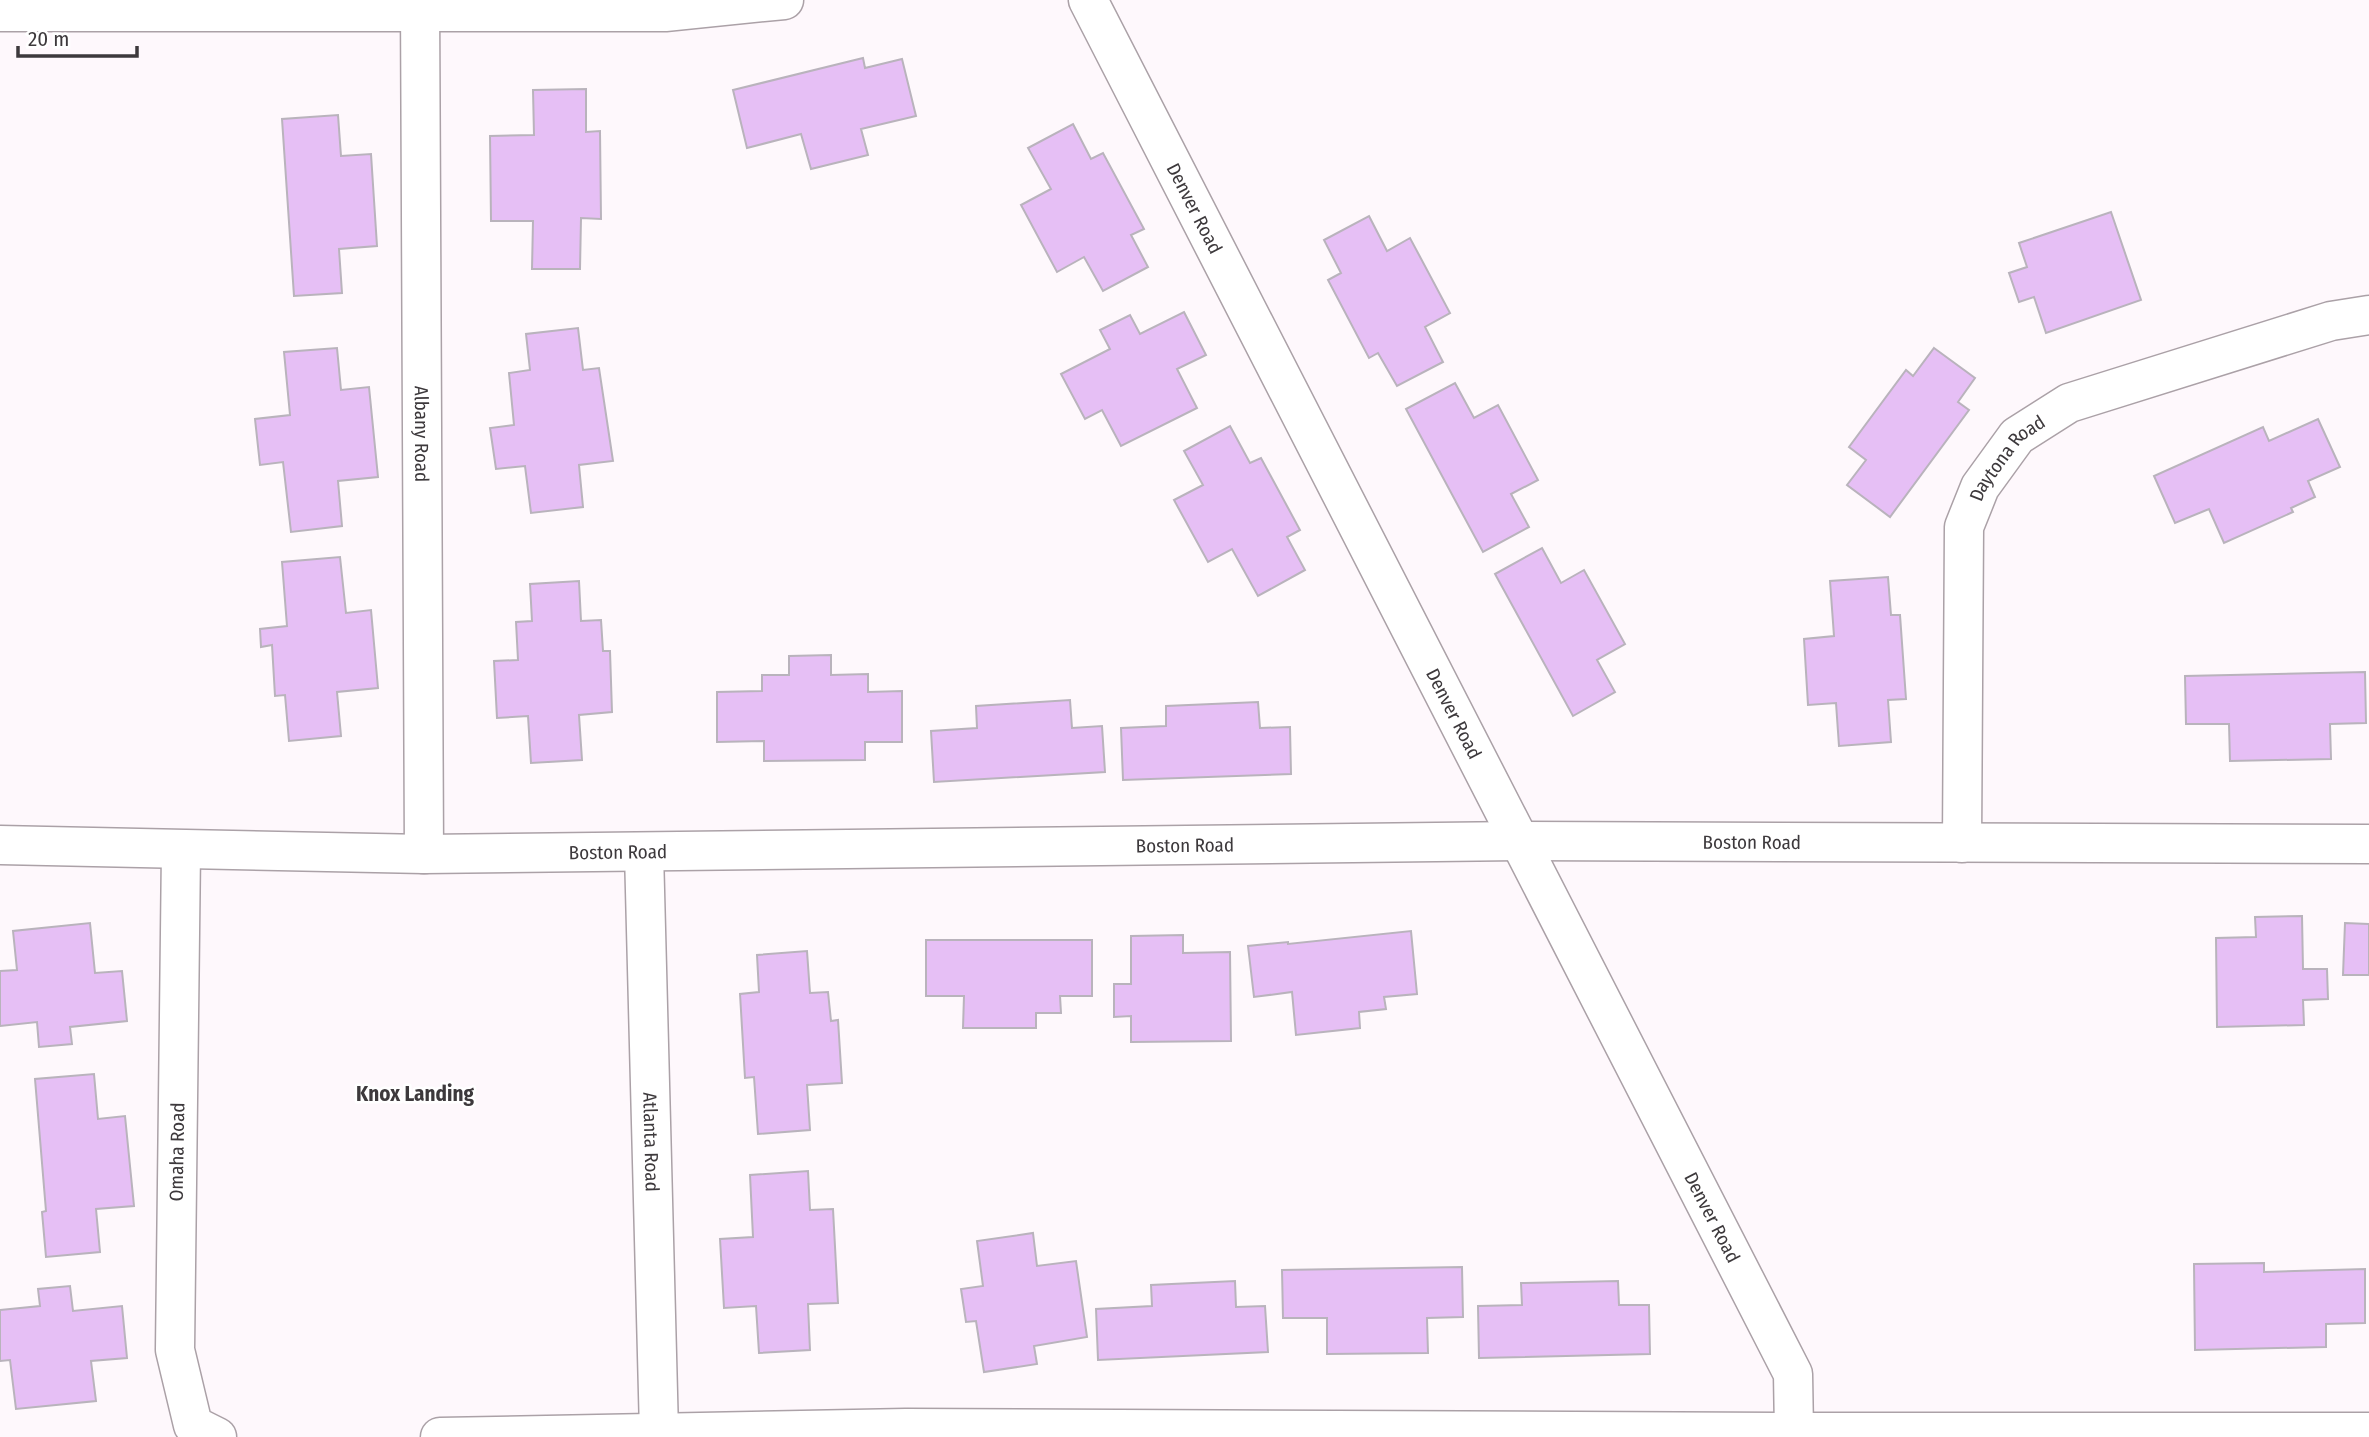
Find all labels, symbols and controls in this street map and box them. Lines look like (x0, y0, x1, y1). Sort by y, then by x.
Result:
scale bar (18, 14, 136, 58)
text: 20 m (28, 26, 69, 52)
street label: Denver Road (1162, 159, 1228, 257)
street label: Albany Road (410, 386, 434, 482)
street label: Daytona Road (1964, 410, 2049, 504)
street label: Denver Road (1421, 664, 1487, 763)
street label: Boston Road (1703, 830, 1801, 853)
street label: Boston Road (1136, 833, 1234, 857)
street label: Boston Road (569, 840, 667, 864)
district label: Knox Landing (356, 1081, 474, 1107)
street label: Atlanta Road (639, 1092, 664, 1192)
street label: Omaha Road (165, 1102, 189, 1202)
street label: Denver Road (1680, 1168, 1745, 1266)

